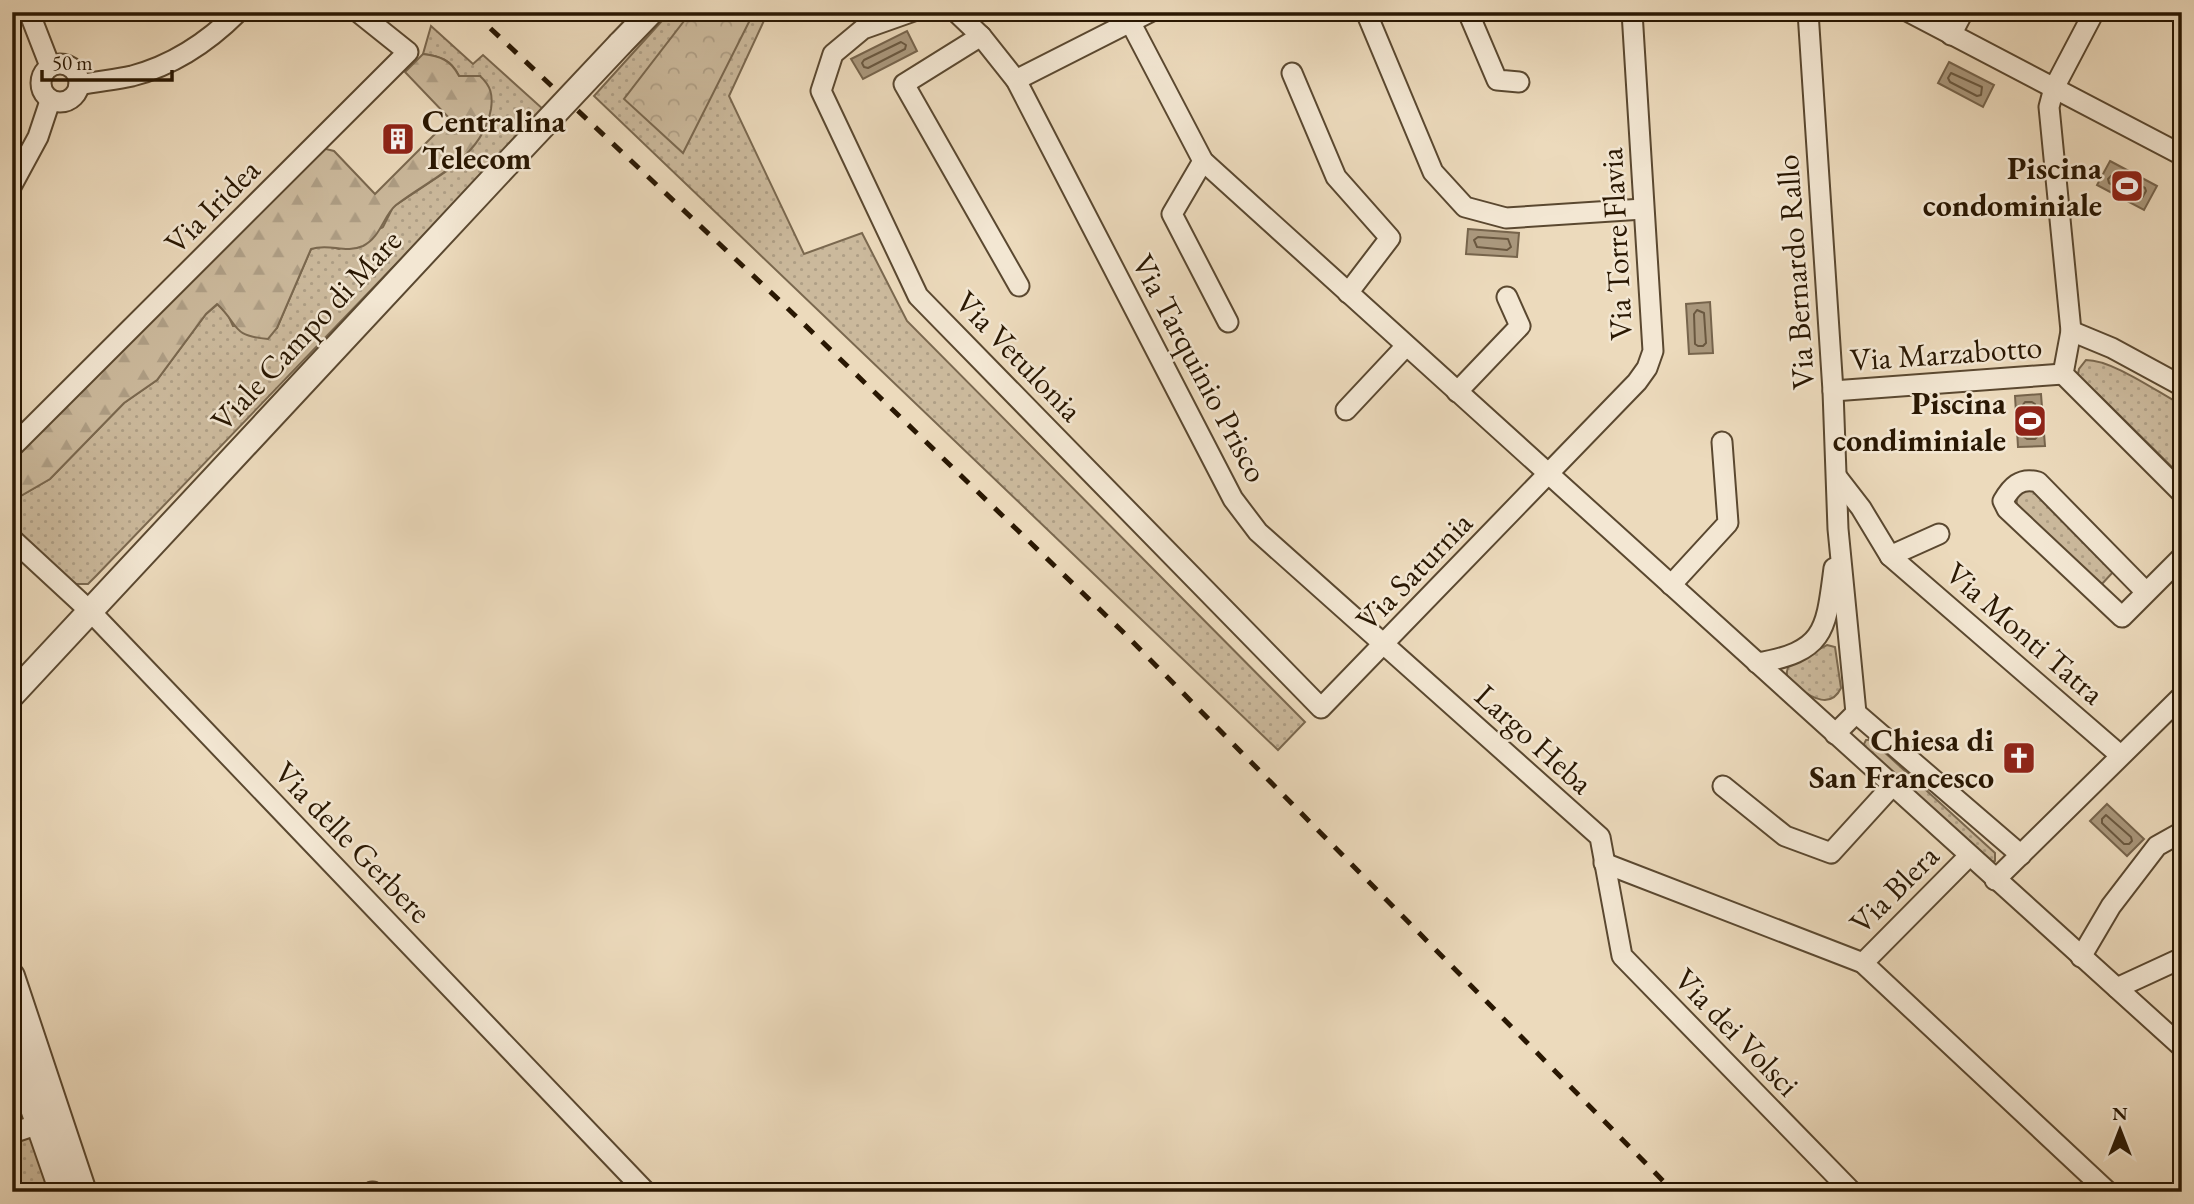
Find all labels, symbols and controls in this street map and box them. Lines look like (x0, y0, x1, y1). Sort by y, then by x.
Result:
scale bar (42, 38, 172, 82)
text: 50 m (52, 49, 93, 76)
place label: Centralina Telecom (422, 100, 567, 179)
building icon: Centralina Telecom (379, 120, 417, 158)
street label: Via Torre Flavia (1590, 146, 1642, 341)
place label: Piscina condominiale (1923, 147, 2103, 226)
street label: Via Iridea (155, 149, 269, 263)
street label: Via Bernardo Rallo (1766, 153, 1824, 391)
sports icon: Piscina condominiale (2108, 167, 2146, 205)
street label: Viale Campo di Mare (201, 220, 411, 440)
street label: Via Tarquinio Prisco (1122, 247, 1278, 489)
street label: Via Vetulonia (946, 281, 1092, 431)
street label: Via Marzabotto (1848, 325, 2044, 381)
place label: Piscina condiminiale (1833, 382, 2007, 461)
sports icon: Piscina condiminiale (2011, 402, 2049, 440)
street label: Via Saturnia (1347, 502, 1482, 640)
street label: Via Monti Tatra (1937, 552, 2113, 714)
street label: Largo Heba (1466, 675, 1602, 803)
place label: Chiesa di San Francesco (1809, 719, 1995, 798)
church icon: Chiesa di San Francesco (2000, 739, 2038, 777)
street label: Via delle Gerbere (265, 752, 441, 932)
street label: Via Blera (1840, 835, 1948, 943)
street label: Via dei Volsci (1665, 959, 1809, 1105)
north arrow (2086, 1096, 2156, 1166)
text: N (2112, 1101, 2128, 1126)

